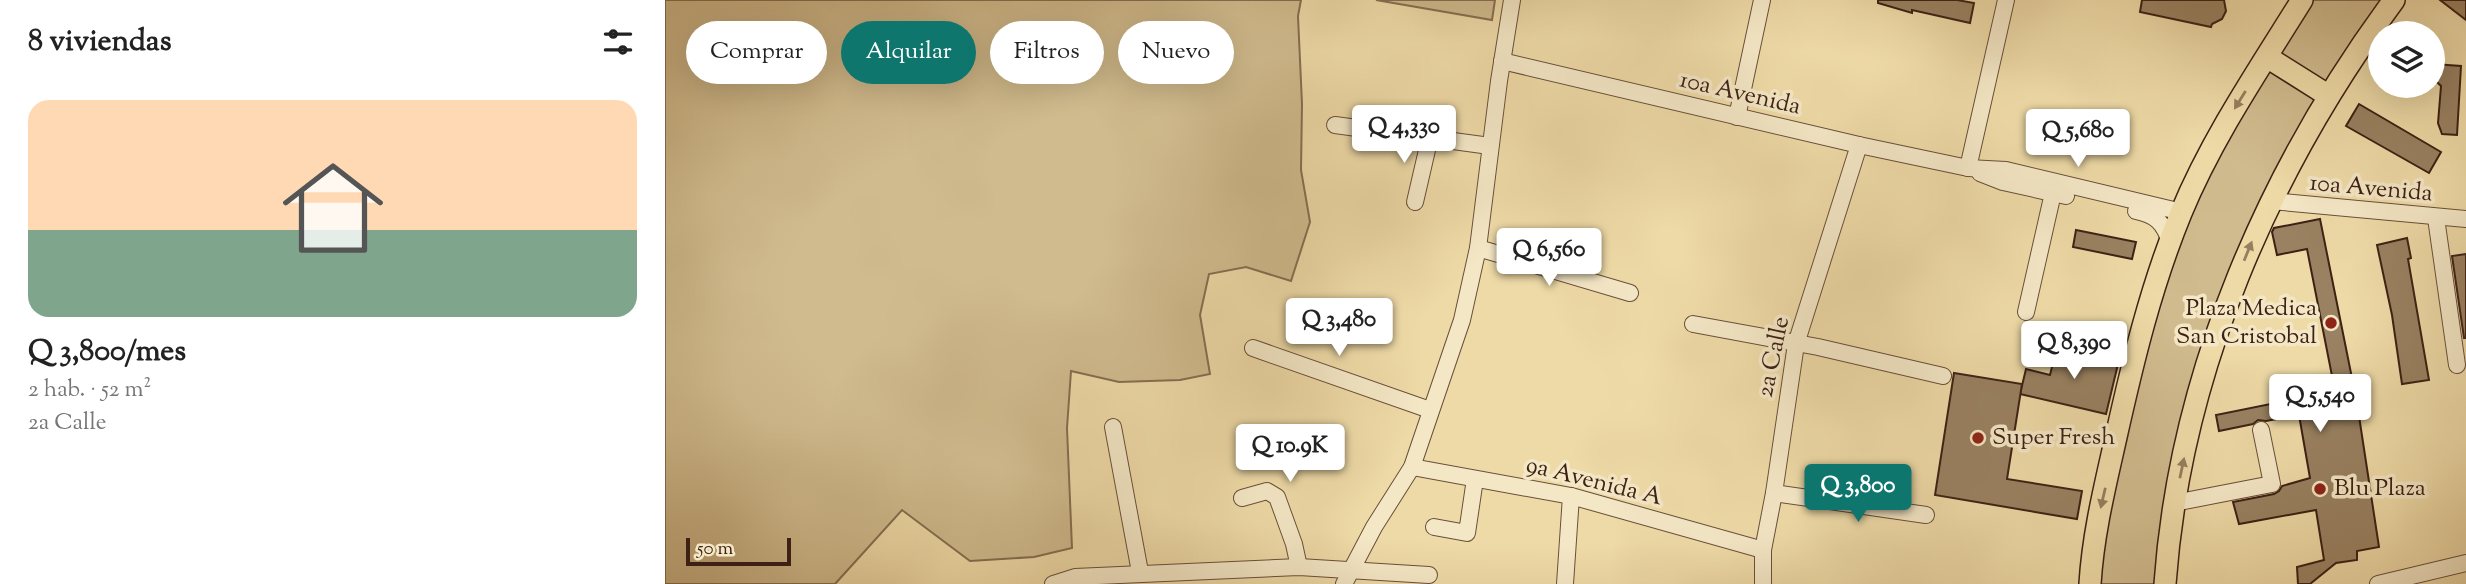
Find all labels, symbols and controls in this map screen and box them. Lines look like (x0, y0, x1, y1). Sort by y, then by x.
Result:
text: 8 viviendas (28, 21, 172, 64)
chip: Comprar (686, 21, 827, 84)
chip: Alquilar (841, 21, 976, 84)
chip: Filtros (990, 21, 1104, 84)
chip: Nuevo (1118, 21, 1234, 84)
map controls (2368, 21, 2445, 98)
button: layers (2368, 21, 2445, 98)
icon: filters (599, 23, 637, 61)
street label: 10a Avenida (1676, 64, 1804, 124)
one-way arrow (2234, 90, 2247, 109)
pin: Q 4,330 (1339, 106, 1469, 165)
pin: Q 5,680 (2013, 110, 2143, 169)
text: Q 4,330 (1368, 111, 1440, 144)
text: Q 5,680 (2042, 115, 2114, 148)
icon: home (270, 145, 396, 271)
street label: 10a Avenida (2308, 167, 2434, 211)
pin: Q 6,560 (1484, 229, 1614, 288)
text: Q 6,560 (1513, 234, 1585, 267)
one-way arrow (2242, 241, 2254, 261)
place label: Plaza Medica San Cristobal (2176, 292, 2317, 354)
pin: Q 3,480 (1274, 298, 1404, 358)
text: Q 3,480 (1302, 304, 1376, 337)
street label: 2a Calle (1749, 313, 1799, 401)
marker: Plaza Medica San Cristobal (2323, 315, 2339, 331)
pin: Q 8,390 (2009, 322, 2139, 381)
text: Q 8,390 (2037, 327, 2111, 360)
text: Q 3,800/mes (28, 331, 186, 374)
text: 2 hab. · 52 m² (28, 374, 151, 407)
pin: Q 5,540 (2255, 374, 2385, 434)
text: Q 5,540 (2285, 380, 2355, 413)
text: 2a Calle (28, 407, 106, 440)
place label: Super Fresh (1992, 421, 2115, 455)
pin: Q 10.9K (1225, 424, 1355, 484)
text: Q 10.9K (1252, 430, 1328, 463)
marker: Super Fresh (1970, 430, 1986, 446)
street label: 9a Avenida A (1522, 449, 1666, 515)
one-way arrow (2177, 457, 2188, 479)
pin: Q 3,800 (1793, 464, 1923, 524)
text: Q 3,800 (1820, 470, 1896, 503)
place label: Blu Plaza (2334, 472, 2426, 506)
marker: Blu Plaza (2312, 481, 2328, 497)
one-way arrow (2097, 487, 2108, 509)
scale bar (686, 535, 791, 567)
text: 50 m (697, 536, 733, 563)

